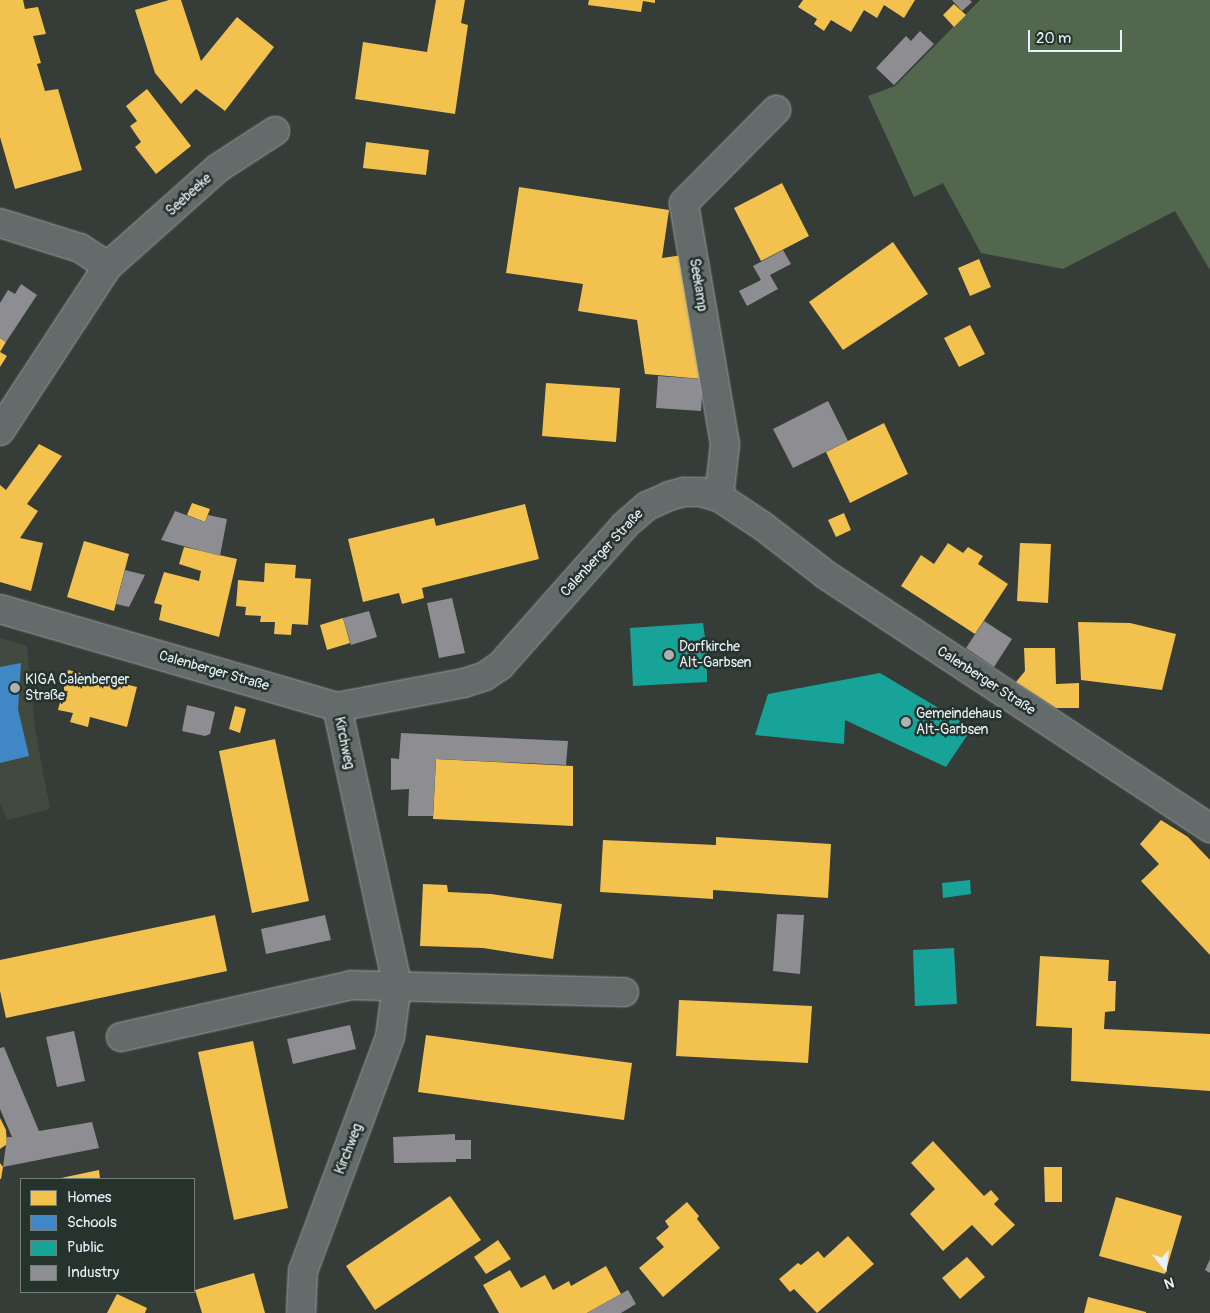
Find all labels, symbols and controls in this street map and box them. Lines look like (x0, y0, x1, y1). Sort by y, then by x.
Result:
scale bar (1030, 20, 1124, 52)
text: 20 m (1036, 29, 1071, 48)
street label: Seebeeke (163, 170, 215, 220)
street label: Seekamp (686, 257, 710, 313)
street label: Calenberger Straße (557, 506, 647, 600)
place label: Dorfkirche Alt-Garbsen (679, 639, 751, 672)
street label: Calenberger Straße (934, 643, 1038, 719)
street label: Calenberger Straße (157, 647, 271, 695)
marker: Dorfkirche Alt-Garbsen (663, 649, 675, 661)
place label: KIGA Calenberger Straße (25, 672, 130, 704)
marker: KIGA Calenberger Straße (9, 682, 21, 694)
place label: Gemeindehaus Alt-Garbsen (916, 706, 1002, 739)
street label: Kirchweg (330, 715, 358, 771)
marker: Gemeindehaus Alt-Garbsen (900, 716, 912, 728)
street label: Kirchweg (332, 1121, 366, 1177)
legend (20, 1178, 195, 1293)
text: Homes (67, 1188, 112, 1207)
text: Schools (67, 1213, 117, 1232)
text: Public (67, 1238, 104, 1257)
north arrow (1140, 1243, 1190, 1293)
text: Industry (67, 1263, 119, 1282)
text: N (1162, 1273, 1176, 1292)

